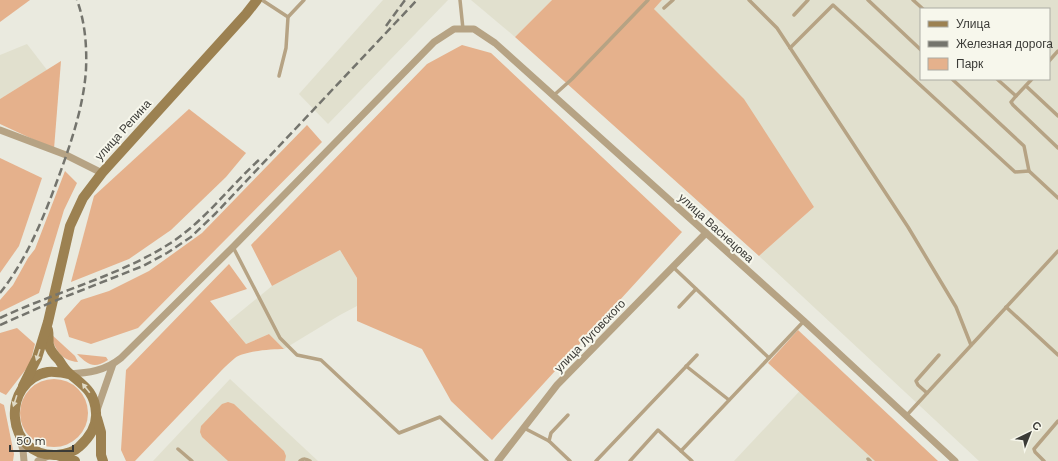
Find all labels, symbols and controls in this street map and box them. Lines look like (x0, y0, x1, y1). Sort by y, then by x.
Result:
legend (920, 8, 1050, 80)
text: Улица (956, 16, 990, 32)
text: Железная дорога (956, 36, 1053, 52)
text: Парк (956, 56, 984, 72)
street label: улица Репина (91, 96, 155, 164)
street label: улица Васнецова (675, 190, 757, 266)
street label: улица Луговского (551, 296, 629, 376)
one-way arrow (35, 349, 41, 361)
one-way arrow (82, 383, 90, 394)
one-way arrow (12, 395, 18, 407)
north arrow (1010, 413, 1050, 453)
text: С (1029, 418, 1045, 434)
scale bar (10, 427, 73, 453)
text: 50 m (16, 433, 45, 449)

